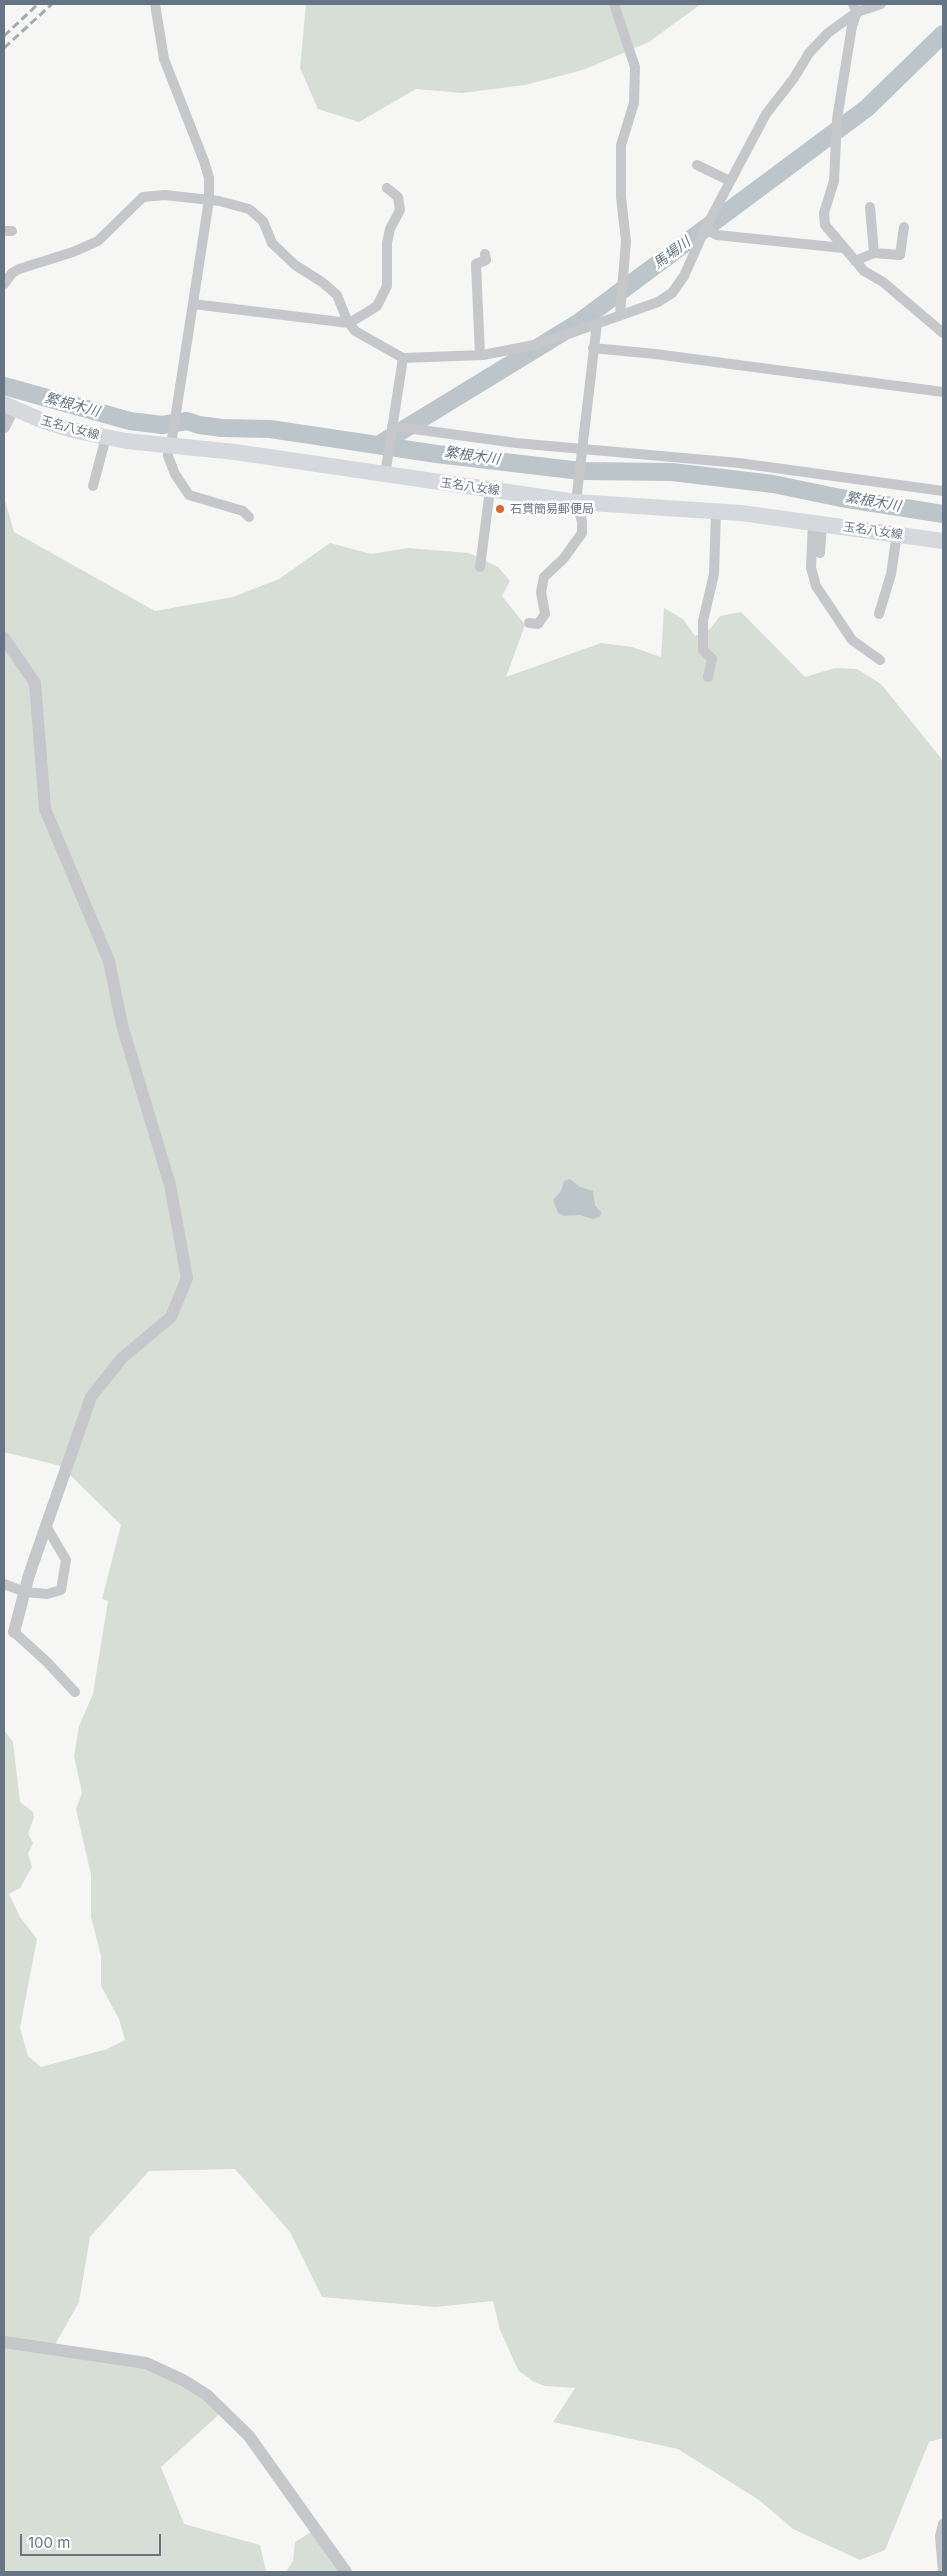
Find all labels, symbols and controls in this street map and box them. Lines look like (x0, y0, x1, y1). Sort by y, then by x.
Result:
water label: 馬場川 (650, 234, 694, 272)
water label: 繁根木川 (43, 390, 101, 420)
street label: 玉名八女線 (39, 413, 101, 443)
water label: 繁根木川 (443, 444, 501, 468)
street label: 玉名八女線 (439, 476, 501, 498)
water label: 繁根木川 (844, 489, 902, 515)
place label: 石貫簡易郵便局 (510, 502, 594, 516)
marker: 石貫簡易郵便局 (494, 503, 506, 515)
street label: 玉名八女線 (842, 520, 904, 542)
scale bar (22, 2524, 164, 2556)
text: 100 m (28, 2533, 70, 2552)

